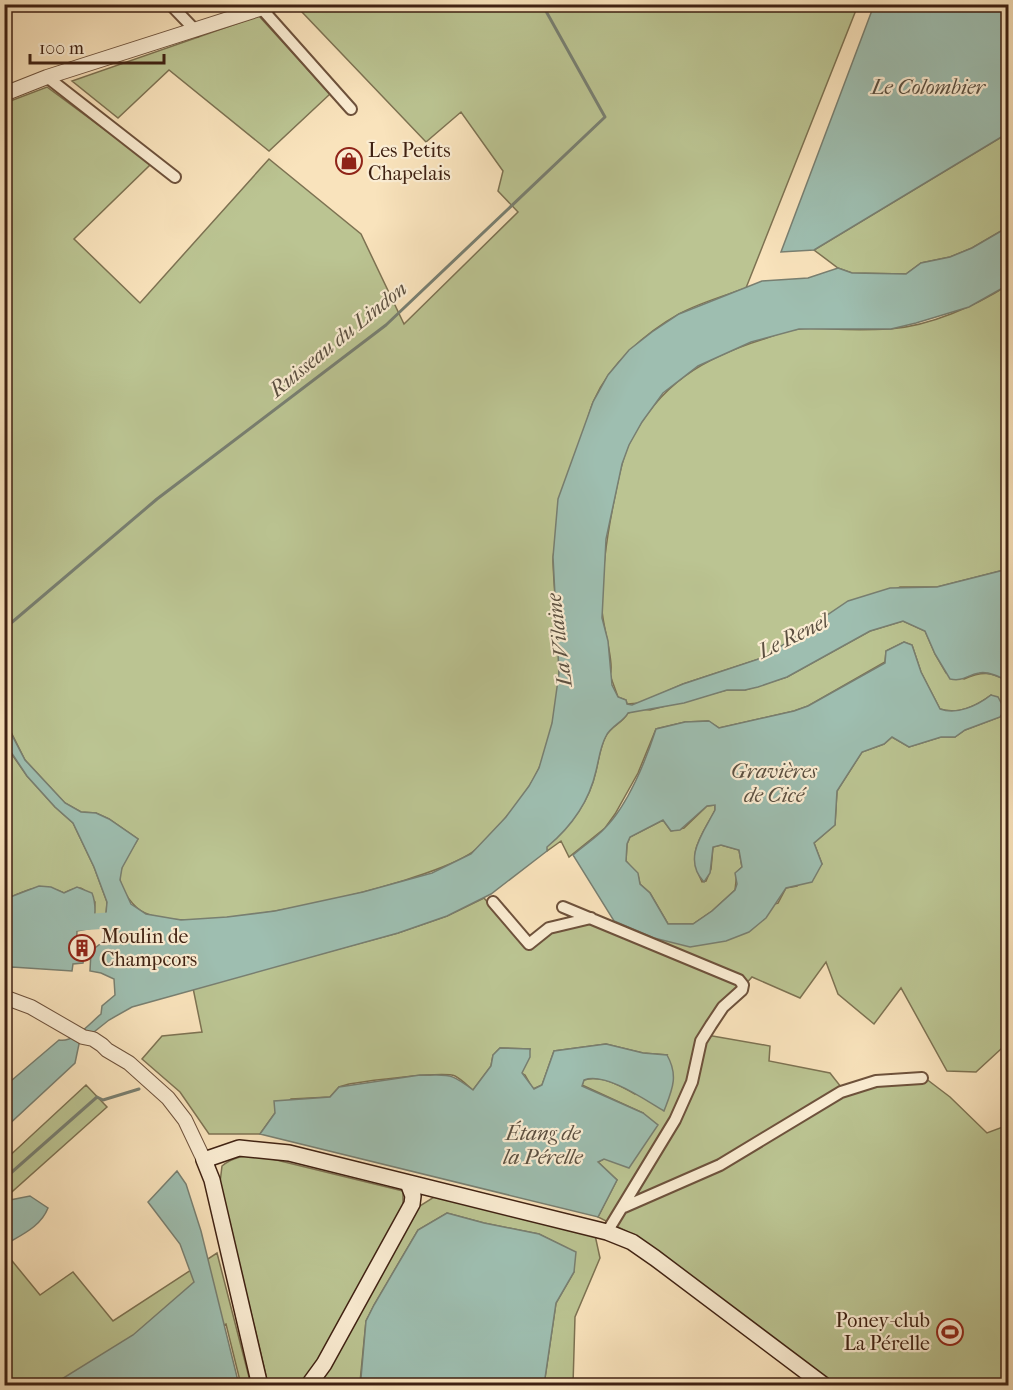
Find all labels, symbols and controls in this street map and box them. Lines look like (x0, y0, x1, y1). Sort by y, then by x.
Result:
scale bar (30, 27, 164, 65)
text: 100 m (39, 38, 84, 59)
water label: Le Colombier (869, 75, 986, 99)
place label: Les Petits Chapelais (368, 139, 451, 185)
shop icon: Les Petits Chapelais (334, 146, 364, 176)
water label: Ruisseau du Lindon (263, 276, 412, 403)
water label: La Vilaine (541, 591, 577, 690)
water label: Le Renel (752, 607, 835, 664)
water label: Gravières de Cicé (731, 759, 817, 807)
place label: Moulin de Champcors (101, 925, 197, 971)
building icon: Moulin de Champcors (67, 933, 97, 963)
water label: Étang de la Pérelle (502, 1120, 583, 1169)
place label: Poney-club La Pérelle (836, 1309, 930, 1355)
sports icon: Poney-club La Pérelle (935, 1317, 965, 1347)

